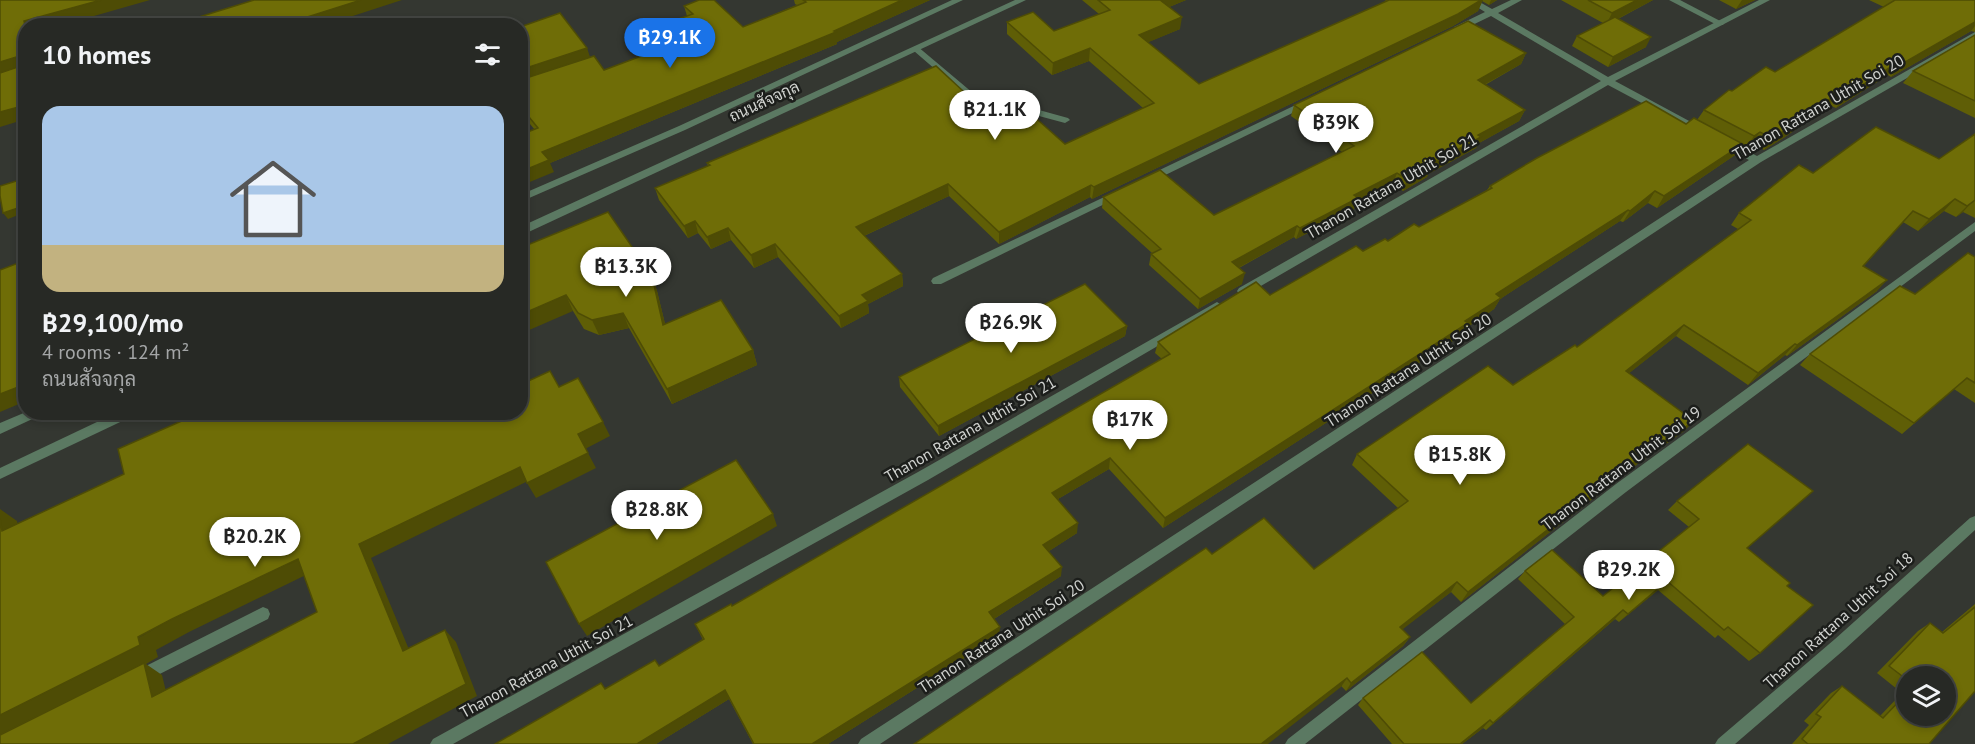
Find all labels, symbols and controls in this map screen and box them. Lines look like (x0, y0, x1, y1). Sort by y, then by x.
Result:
pin: ฿29.1K (621, 18, 719, 69)
text: ฿29.1K (638, 24, 702, 50)
text: 10 homes (42, 38, 151, 71)
icon: filters (471, 38, 504, 71)
street label: Thanon Rattana Uthit Soi 20 (1729, 50, 1908, 164)
street label: ถนนสัจจกุล (726, 76, 803, 128)
pin: ฿21.1K (946, 90, 1044, 141)
text: ฿21.1K (963, 96, 1027, 122)
pin: ฿39K (1300, 103, 1372, 154)
text: ฿39K (1312, 109, 1360, 135)
street label: Thanon Rattana Uthit Soi 21 (1302, 129, 1480, 243)
icon: home (219, 145, 327, 253)
pin: ฿13.3K (577, 247, 675, 298)
text: ฿13.3K (594, 253, 658, 279)
pin: ฿26.9K (962, 303, 1060, 354)
text: ฿29,100/mo (42, 306, 183, 339)
street label: Thanon Rattana Uthit Soi 20 (1321, 308, 1495, 431)
text: ฿26.9K (979, 309, 1043, 335)
text: 4 rooms · 124 m² (42, 339, 189, 365)
text: ถนนสัจจกุล (42, 366, 136, 392)
street label: Thanon Rattana Uthit Soi 21 (881, 372, 1059, 486)
pin: ฿17K (1094, 400, 1166, 451)
street label: Thanon Rattana Uthit Soi 19 (1537, 401, 1705, 535)
text: ฿17K (1106, 406, 1154, 432)
pin: ฿15.8K (1411, 435, 1509, 486)
text: ฿15.8K (1428, 441, 1492, 467)
pin: ฿28.8K (608, 490, 706, 541)
text: ฿28.8K (625, 496, 689, 522)
pin: ฿20.2K (206, 517, 304, 568)
text: ฿20.2K (223, 523, 287, 549)
street label: Thanon Rattana Uthit Soi 18 (1759, 547, 1917, 693)
pin: ฿29.2K (1580, 550, 1678, 601)
text: ฿29.2K (1597, 556, 1661, 582)
street label: Thanon Rattana Uthit Soi 20 (914, 574, 1088, 697)
street label: Thanon Rattana Uthit Soi 21 (456, 610, 636, 722)
map controls (1896, 666, 1956, 726)
button: layers (1896, 666, 1956, 726)

